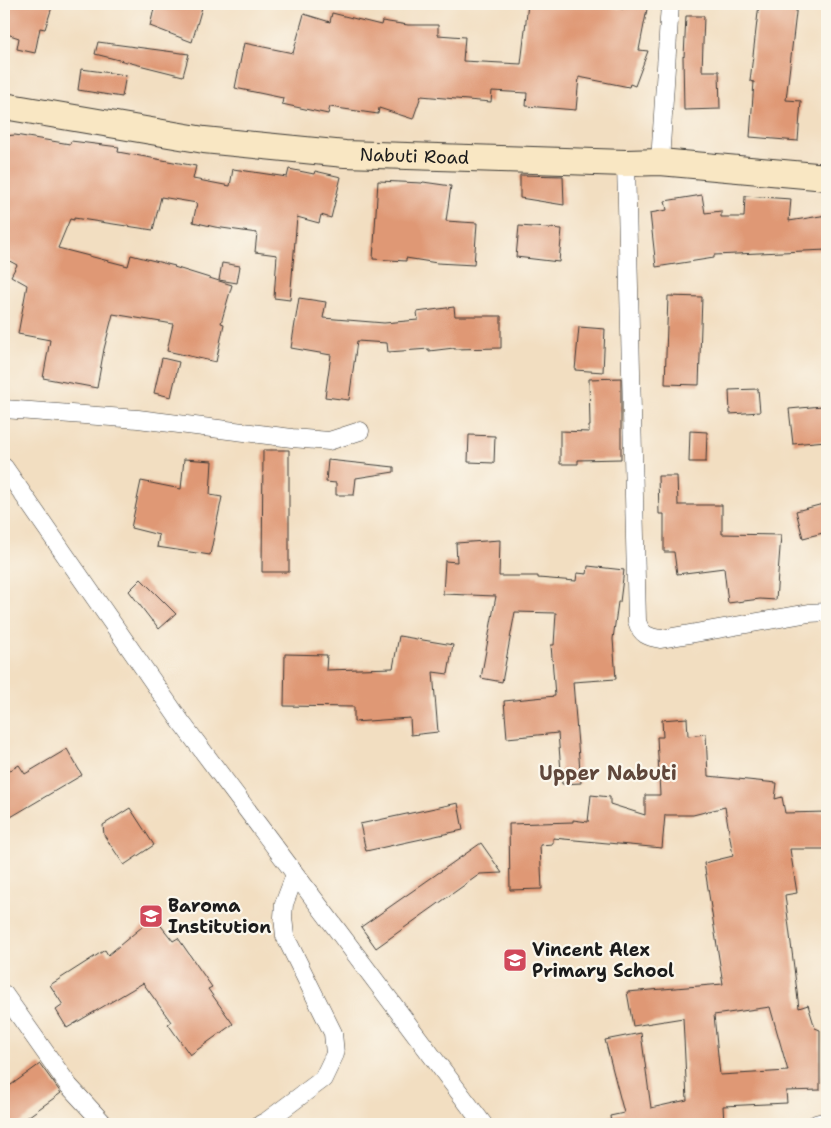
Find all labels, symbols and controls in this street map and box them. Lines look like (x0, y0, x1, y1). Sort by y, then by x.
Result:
street label: Nabuti Road (359, 142, 470, 170)
district label: Upper Nabuti (539, 760, 677, 786)
place label: Baroma Institution (168, 894, 271, 939)
school or university icon: Baroma Institution (138, 903, 164, 929)
place label: Vincent Alex Primary School (532, 938, 674, 983)
school or university icon: Vincent Alex Primary School (502, 947, 528, 973)

